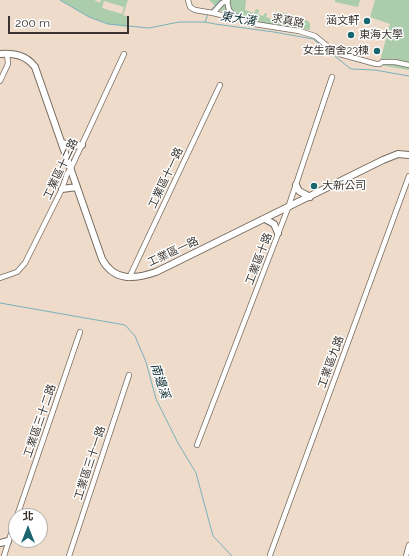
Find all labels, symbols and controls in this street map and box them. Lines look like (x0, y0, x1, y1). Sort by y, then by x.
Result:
scale bar (10, 8, 131, 34)
water label: 東大溝 (219, 9, 257, 29)
street label: 求真路 (271, 11, 305, 31)
place label: 涵文軒 (326, 14, 359, 28)
text: 200 m (15, 16, 50, 30)
marker: 涵文軒 (362, 16, 372, 26)
place label: 東海大學 (359, 28, 403, 42)
marker: 東海大學 (346, 30, 356, 40)
place label: 女生宿舍23棟 (302, 44, 369, 58)
marker: 女生宿舍23棟 (372, 46, 382, 56)
street label: 工業區十二路 (41, 136, 81, 202)
street label: 工業區十一路 (146, 145, 186, 211)
place label: 大新公司 (322, 179, 366, 193)
marker: 大新公司 (309, 181, 319, 191)
street label: 工業區十路 (243, 231, 275, 287)
street label: 工業區一路 (145, 234, 201, 270)
street label: 工業區九路 (315, 334, 347, 390)
water label: 南邊溪 (148, 362, 172, 400)
street label: 工業區三十二路 (21, 382, 59, 460)
street label: 工業區三十一路 (72, 424, 108, 502)
north arrow (8, 508, 48, 548)
text: 北 (23, 510, 34, 523)

